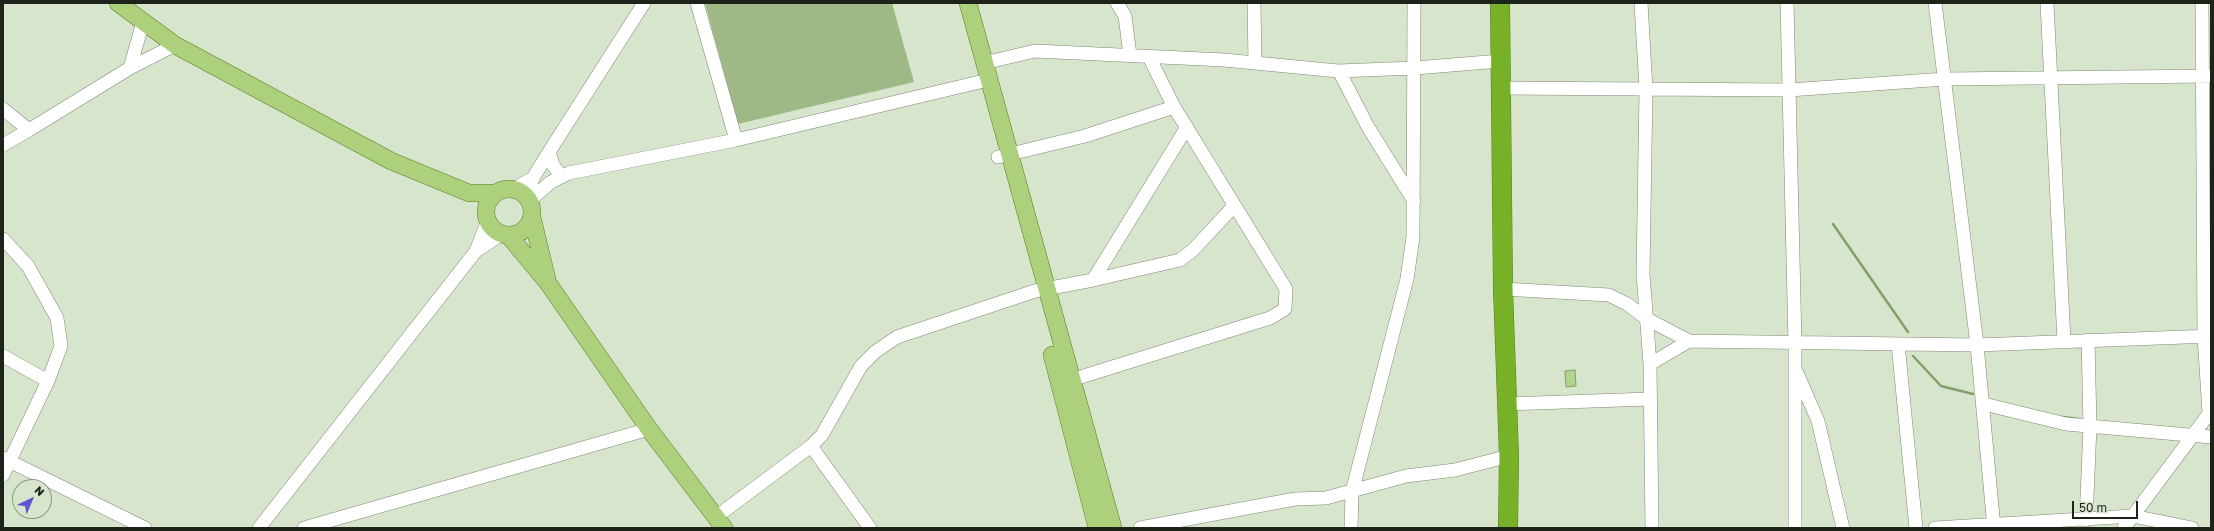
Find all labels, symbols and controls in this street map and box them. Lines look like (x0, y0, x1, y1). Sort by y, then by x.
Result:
north arrow (12, 479, 52, 519)
text: N (32, 483, 48, 498)
scale bar (2074, 493, 2140, 519)
text: 50 m (2079, 500, 2107, 515)

